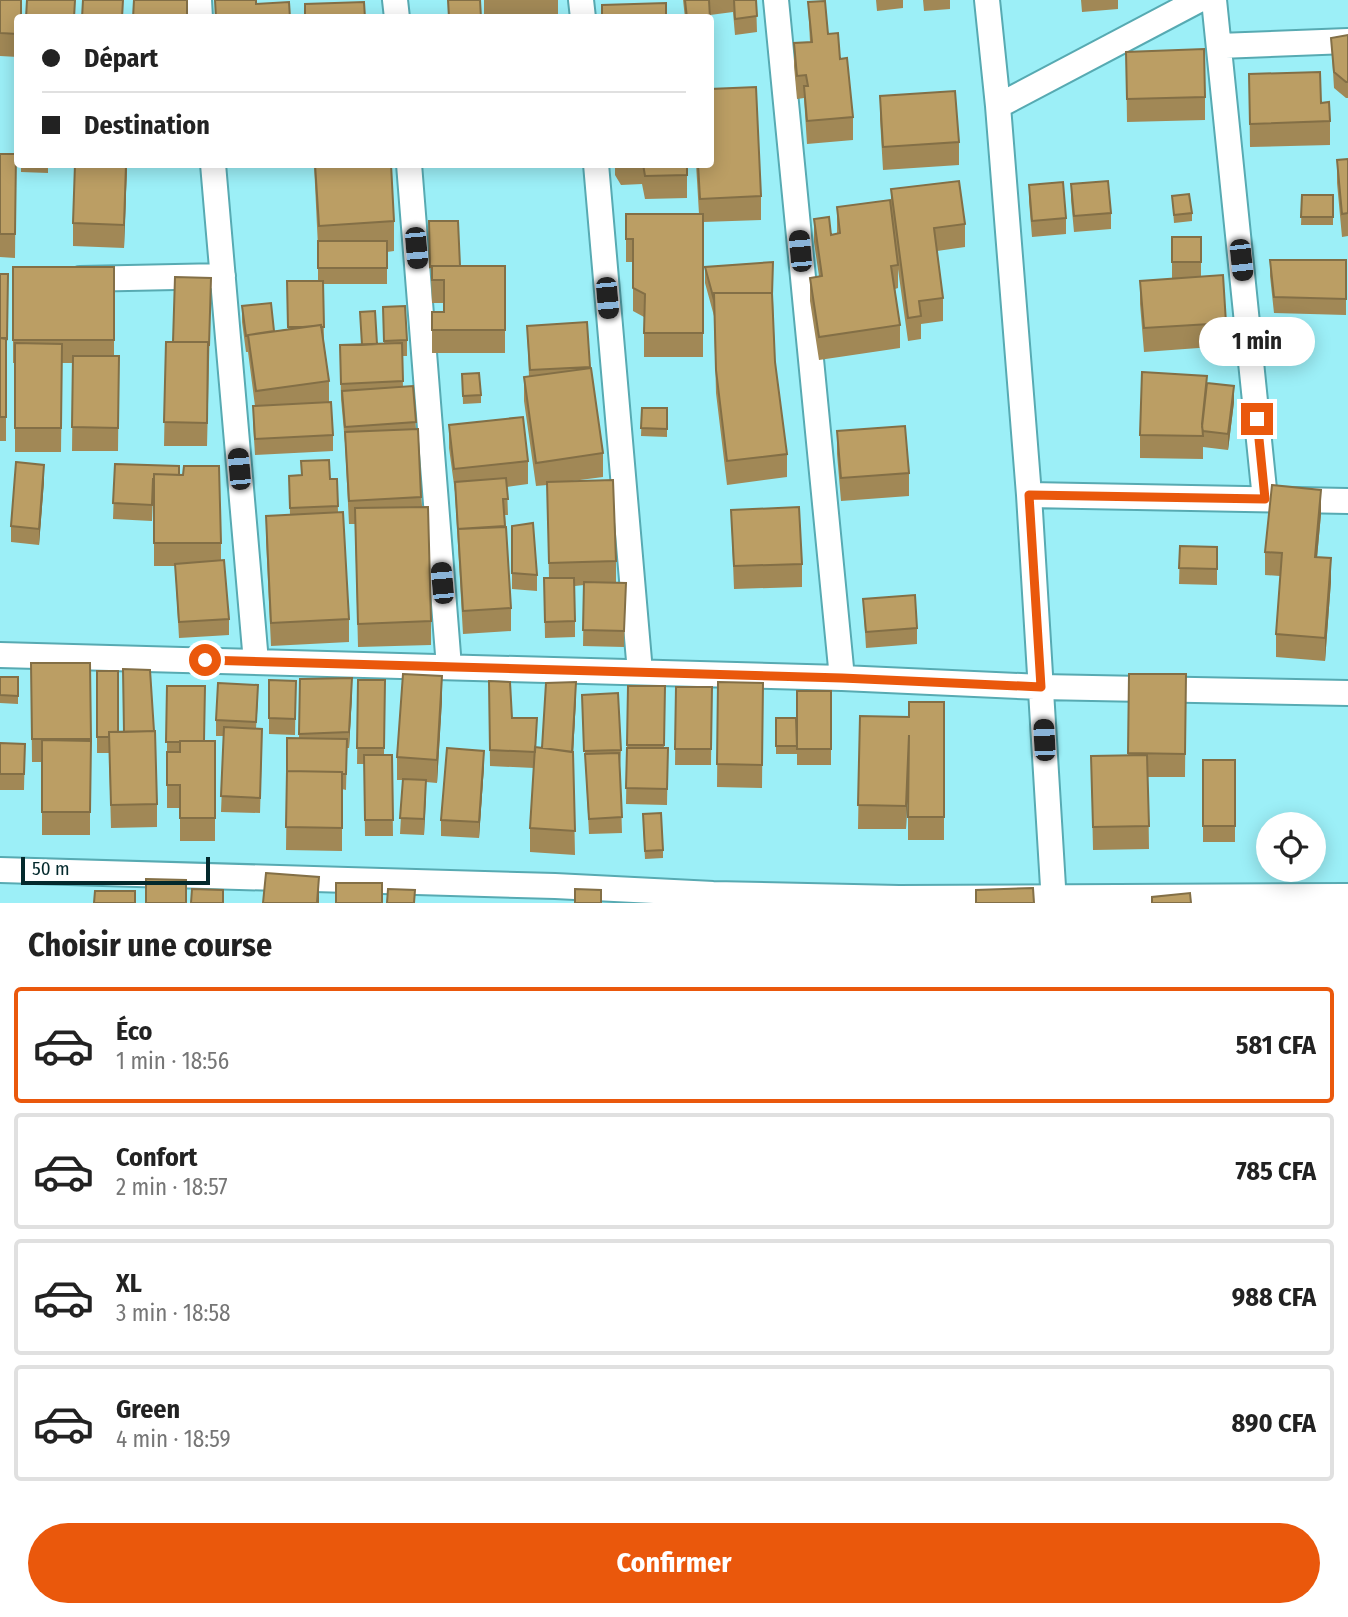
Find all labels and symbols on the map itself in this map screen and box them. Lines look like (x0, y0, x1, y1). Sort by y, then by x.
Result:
car (404, 226, 429, 270)
car (788, 229, 813, 273)
car (1229, 238, 1254, 282)
car (595, 276, 620, 320)
callout: 1 min (1199, 318, 1315, 366)
route end (1241, 403, 1273, 435)
car (227, 447, 252, 491)
car (430, 561, 455, 605)
route start (189, 644, 221, 676)
car (1033, 718, 1056, 762)
scale bar (21, 854, 210, 886)

